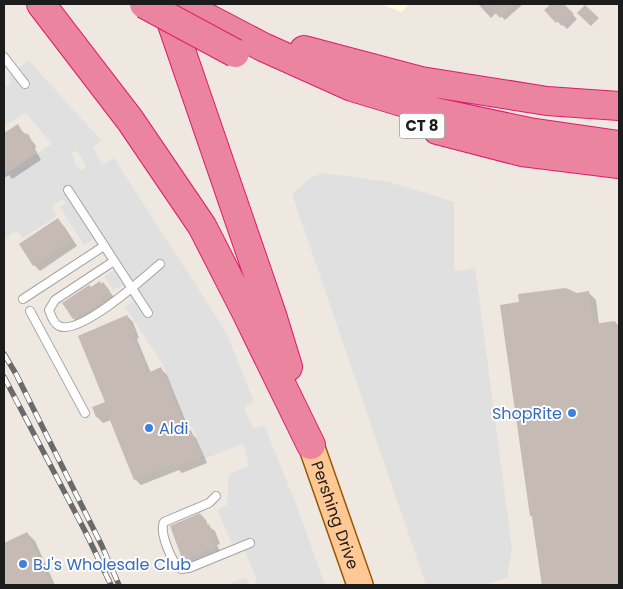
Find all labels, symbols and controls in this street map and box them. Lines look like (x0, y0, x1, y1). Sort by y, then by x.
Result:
road number: CT 8 (400, 114, 444, 138)
place label: ShopRite (492, 402, 562, 425)
marker: ShopRite (566, 407, 578, 419)
place label: Aldi (159, 417, 188, 440)
marker: Aldi (143, 422, 155, 434)
street label: Pershing Drive (305, 458, 365, 572)
place label: BJ's Wholesale Club (33, 553, 191, 576)
marker: BJ's Wholesale Club (17, 558, 29, 570)

